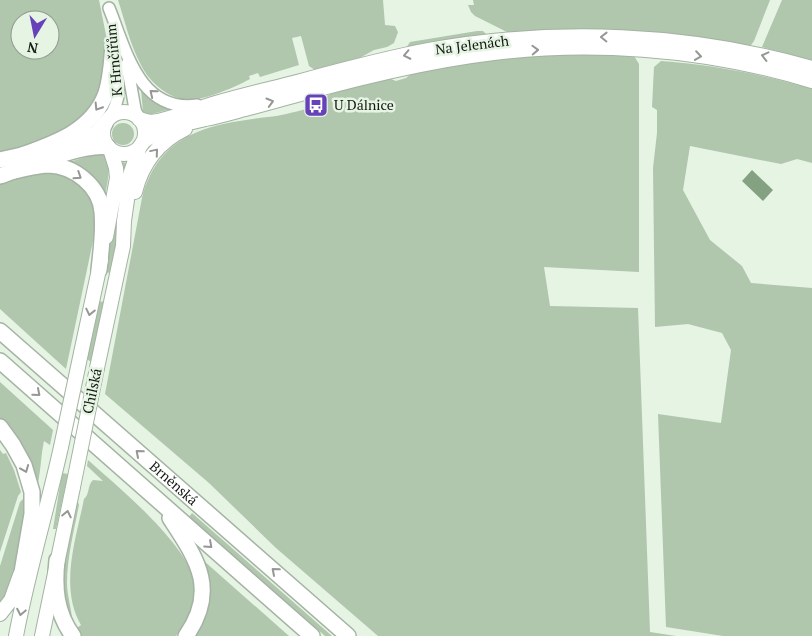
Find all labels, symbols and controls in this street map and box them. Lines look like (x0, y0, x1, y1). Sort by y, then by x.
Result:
north arrow (10, 10, 60, 60)
street label: K Hrnčířům (101, 23, 126, 97)
street label: Na Jelenách (434, 31, 510, 58)
one-way arrow (599, 32, 607, 42)
text: N (25, 38, 40, 59)
one-way arrow (532, 44, 540, 55)
one-way arrow (403, 49, 412, 60)
one-way arrow (693, 51, 702, 61)
one-way arrow (760, 51, 769, 62)
one-way arrow (150, 91, 159, 99)
bus stop icon: U Dálnice (303, 92, 329, 118)
place label: U Dálnice (334, 95, 394, 114)
one-way arrow (265, 98, 273, 108)
one-way arrow (95, 101, 105, 110)
one-way arrow (149, 148, 158, 157)
one-way arrow (72, 169, 81, 179)
one-way arrow (85, 307, 96, 316)
street label: Chilská (77, 366, 106, 415)
one-way arrow (31, 388, 40, 397)
one-way arrow (136, 450, 145, 459)
street label: Brněnská (146, 457, 202, 509)
one-way arrow (19, 464, 29, 473)
one-way arrow (61, 509, 72, 518)
one-way arrow (204, 540, 213, 549)
one-way arrow (272, 569, 281, 577)
one-way arrow (16, 607, 26, 616)

